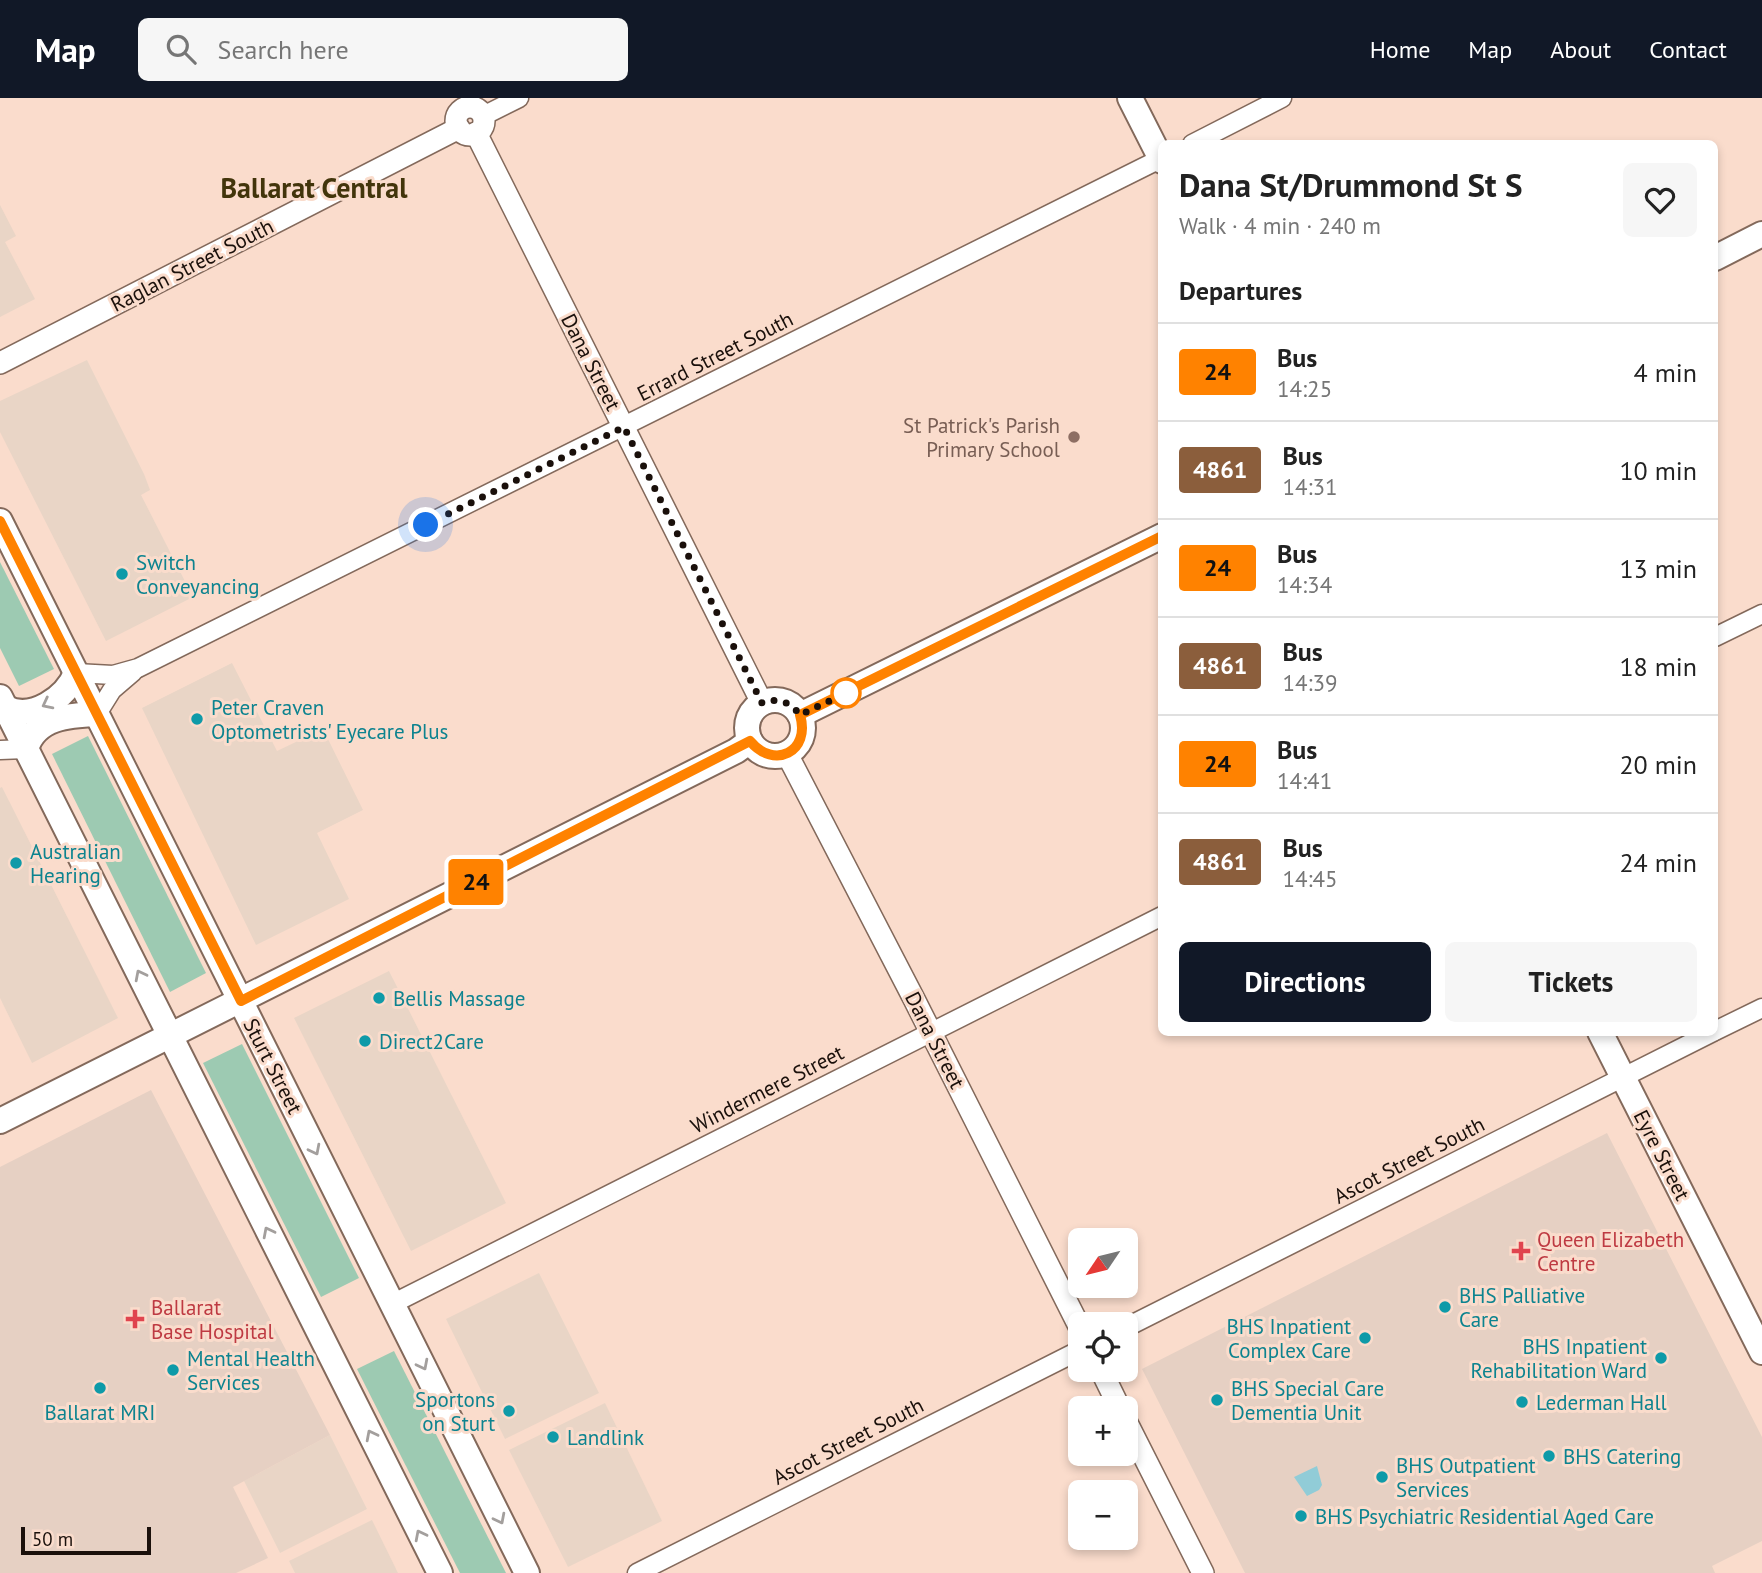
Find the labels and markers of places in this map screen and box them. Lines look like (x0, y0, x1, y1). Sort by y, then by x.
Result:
place label: St Patrick's Parish Primary School (903, 412, 1060, 463)
marker: St Patrick's Parish Primary School (1066, 429, 1082, 445)
place label: Switch Conveyancing (136, 549, 260, 600)
marker: Switch Conveyancing (114, 566, 130, 582)
unlabelled marker (831, 678, 861, 708)
place label: Peter Craven Optometrists' Eyecare Plus (211, 694, 448, 745)
marker: Peter Craven Optometrists' Eyecare Plus (189, 711, 205, 727)
place label: Australian Hearing (30, 838, 121, 889)
marker: Australian Hearing (8, 855, 24, 871)
place label: Bellis Massage (393, 985, 525, 1012)
marker: Bellis Massage (371, 990, 387, 1006)
place label: Direct2Care (379, 1028, 484, 1055)
marker: Direct2Care (357, 1033, 373, 1049)
place label: Queen Elizabeth Centre (1537, 1226, 1684, 1277)
marker: Queen Elizabeth Centre (1511, 1241, 1531, 1261)
place label: BHS Palliative Care (1459, 1282, 1585, 1333)
place label: Ballarat Base Hospital (151, 1294, 274, 1345)
marker: BHS Palliative Care (1437, 1299, 1453, 1315)
marker: Ballarat Base Hospital (125, 1309, 145, 1329)
place label: BHS Inpatient Complex Care (1226, 1313, 1351, 1364)
marker: BHS Inpatient Complex Care (1357, 1330, 1373, 1346)
place label: BHS Inpatient Rehabilitation Ward (1471, 1333, 1647, 1384)
place label: Mental Health Services (187, 1345, 315, 1396)
marker: BHS Inpatient Rehabilitation Ward (1653, 1350, 1669, 1366)
marker: Mental Health Services (165, 1362, 181, 1378)
place label: BHS Special Care Dementia Unit (1231, 1375, 1384, 1426)
marker: Ballarat MRI (92, 1380, 108, 1396)
place label: Sportons on Sturt (415, 1386, 495, 1437)
place label: Lederman Hall (1536, 1389, 1667, 1416)
marker: BHS Special Care Dementia Unit (1209, 1392, 1225, 1408)
marker: Lederman Hall (1514, 1394, 1530, 1410)
place label: Ballarat MRI (45, 1399, 155, 1426)
marker: Sportons on Sturt (501, 1403, 517, 1419)
place label: Landlink (567, 1424, 644, 1451)
marker: Landlink (545, 1429, 561, 1445)
place label: BHS Catering (1563, 1443, 1681, 1470)
marker: BHS Catering (1541, 1448, 1557, 1464)
place label: BHS Outpatient Services (1396, 1452, 1536, 1503)
marker: BHS Outpatient Services (1374, 1469, 1390, 1485)
place label: BHS Psychiatric Residential Aged Care (1315, 1503, 1654, 1530)
marker: BHS Psychiatric Residential Aged Care (1293, 1508, 1309, 1524)

